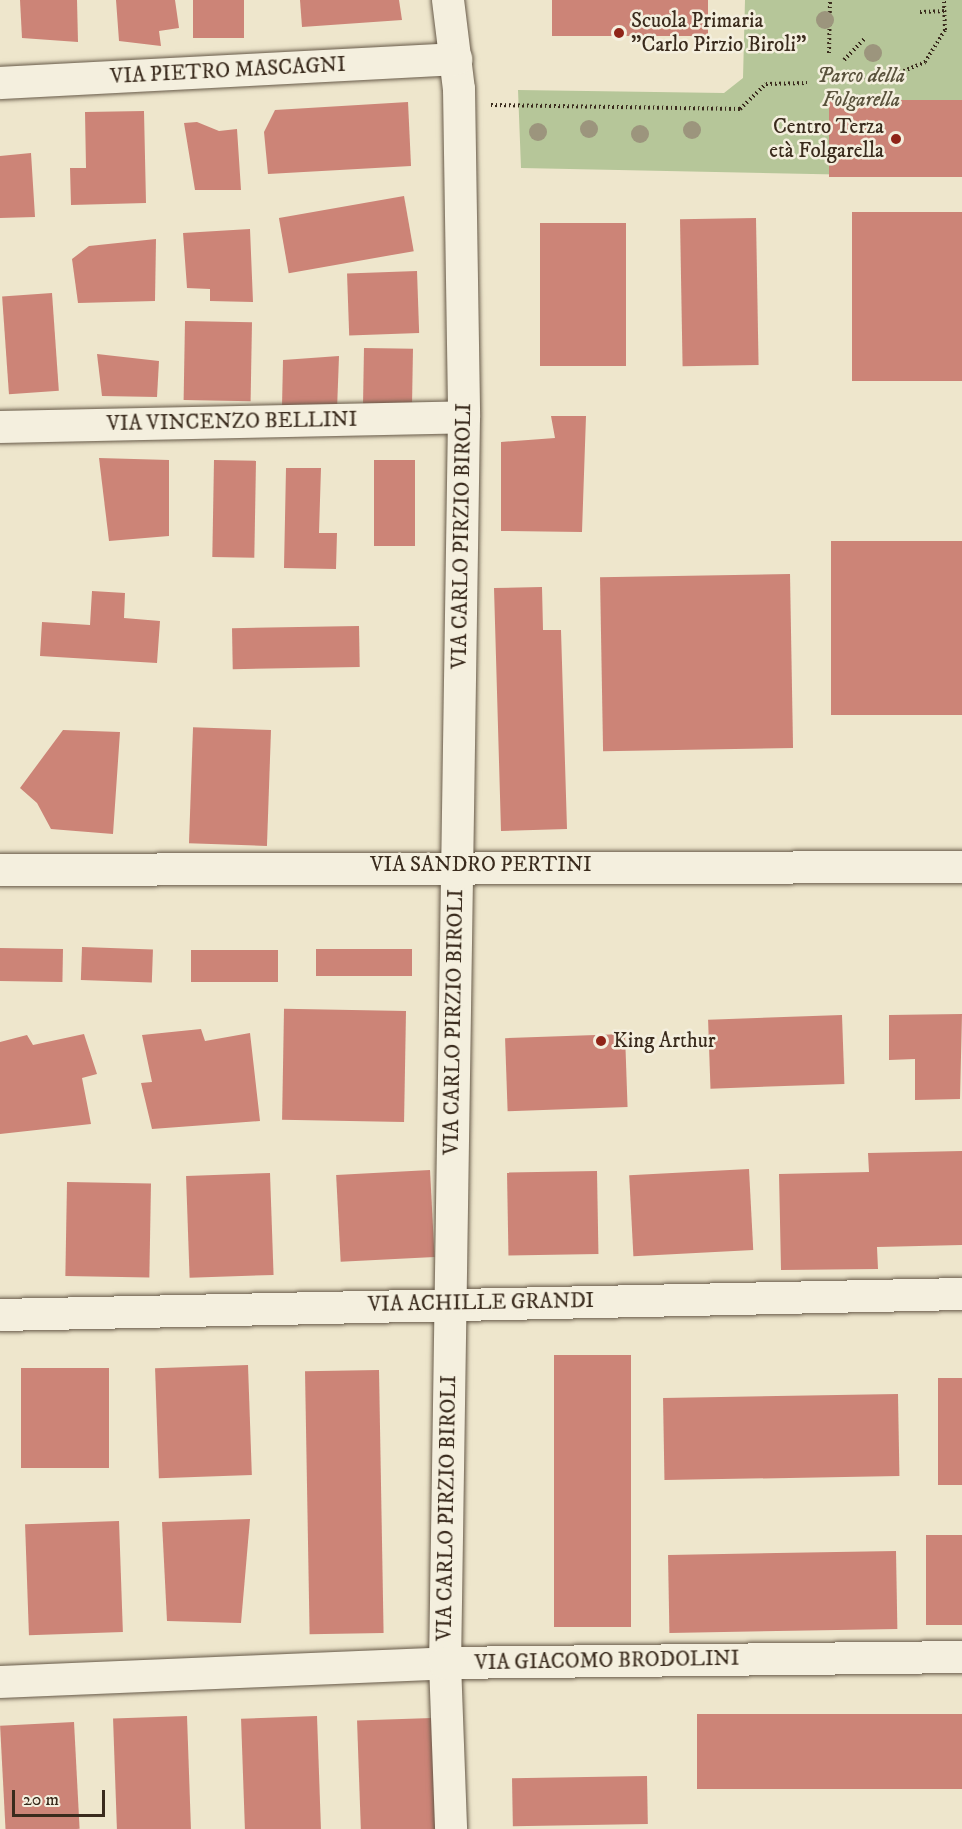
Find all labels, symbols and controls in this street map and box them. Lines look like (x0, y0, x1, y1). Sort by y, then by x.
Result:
place label: Scuola Primaria "Carlo Pirzio Biroli" (631, 8, 806, 58)
marker: Scuola Primaria "Carlo Pirzio Biroli" (612, 26, 626, 40)
street label: VIA PIETRO MASCAGNI (110, 52, 346, 90)
park label: Parco della Folgarella (817, 63, 905, 113)
place label: Centro Terza età Folgarella (769, 114, 884, 164)
marker: Centro Terza età Folgarella (889, 132, 903, 146)
street label: VIA CARLO PIRZIO BIROLI (447, 403, 477, 669)
street label: VIA VINCENZO BELLINI (106, 407, 358, 437)
street label: VIA SANDRO PERTINI (370, 852, 592, 878)
street label: VIA CARLO PIRZIO BIROLI (439, 889, 469, 1155)
place label: King Arthur (613, 1028, 716, 1054)
marker: King Arthur (594, 1034, 608, 1048)
street label: VIA ACHILLE GRANDI (368, 1288, 594, 1318)
street label: VIA CARLO PIRZIO BIROLI (432, 1375, 462, 1641)
street label: VIA GIACOMO BRODOLINI (474, 1646, 740, 1676)
scale bar (15, 1778, 108, 1816)
text: 20 m (23, 1789, 59, 1811)

